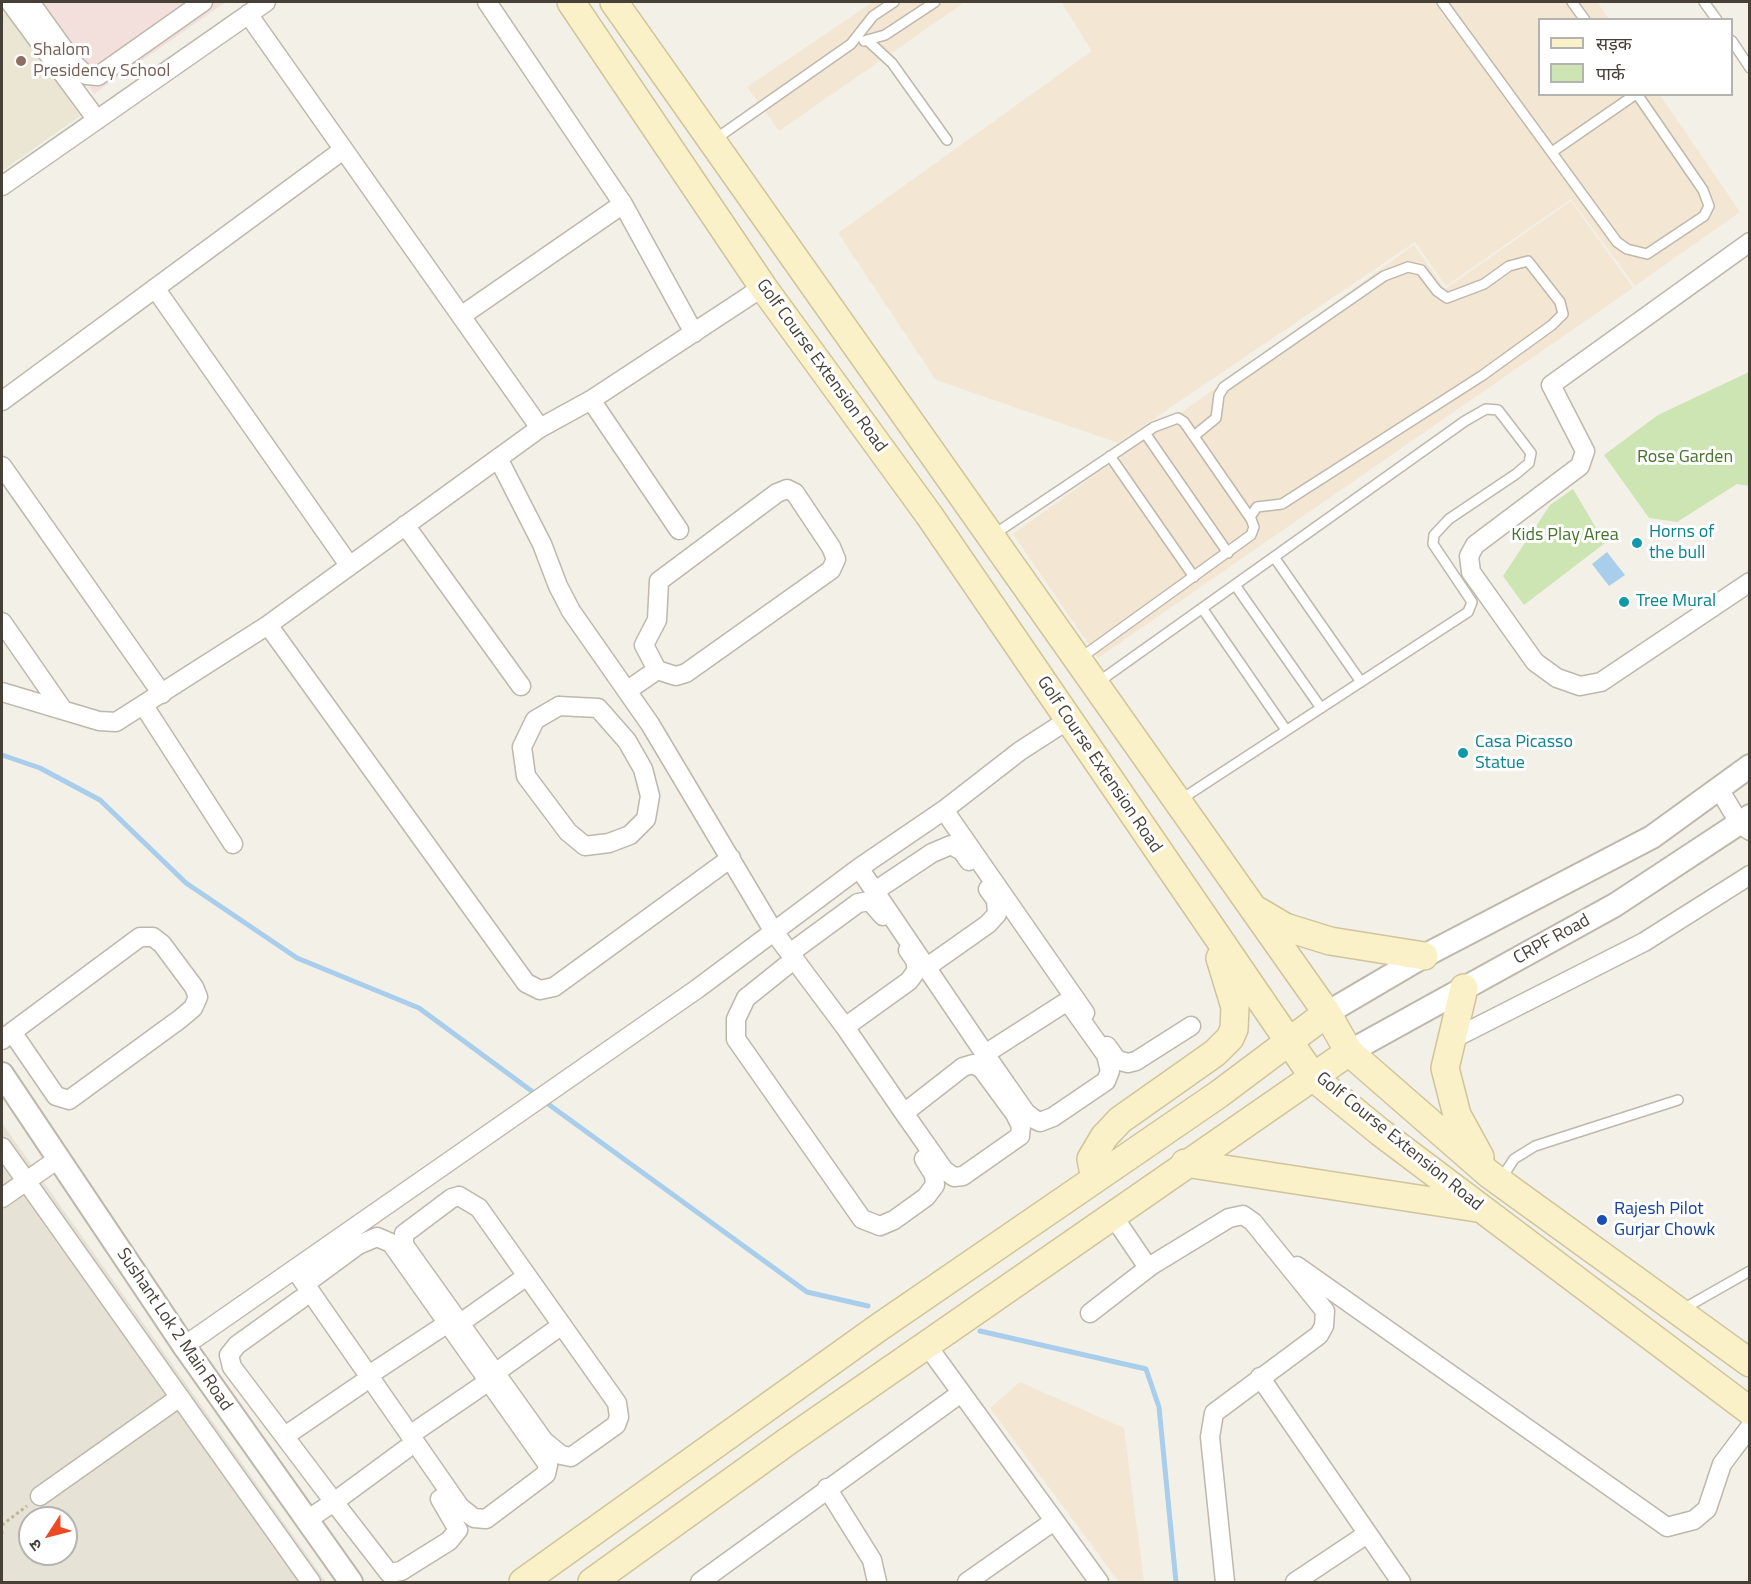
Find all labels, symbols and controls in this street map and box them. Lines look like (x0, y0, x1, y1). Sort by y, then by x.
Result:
legend (1538, 18, 1733, 96)
text: सड़क (1596, 30, 1632, 57)
place label: Shalom Presidency School (33, 40, 170, 82)
marker: Shalom Presidency School (14, 54, 28, 68)
text: पार्क (1596, 60, 1625, 87)
street label: Golf Course Extension Road (751, 275, 891, 457)
park label: Rose Garden (1637, 447, 1733, 469)
place label: Horns of the bull (1649, 522, 1714, 564)
park label: Kids Play Area (1511, 525, 1619, 547)
marker: Horns of the bull (1630, 536, 1644, 550)
place label: Tree Mural (1636, 591, 1716, 613)
marker: Tree Mural (1617, 595, 1631, 609)
street label: Golf Course Extension Road (1032, 673, 1166, 857)
place label: Casa Picasso Statue (1475, 732, 1573, 774)
marker: Casa Picasso Statue (1456, 746, 1470, 760)
street label: CRPF Road (1510, 910, 1594, 970)
street label: Golf Course Extension Road (1311, 1068, 1487, 1216)
place label: Rajesh Pilot Gurjar Chowk (1614, 1199, 1715, 1242)
marker: Rajesh Pilot Gurjar Chowk (1595, 1213, 1609, 1227)
street label: Sushant Lok 2 Main Road (111, 1245, 237, 1415)
north arrow (18, 1506, 78, 1566)
text: उ (23, 1535, 48, 1556)

